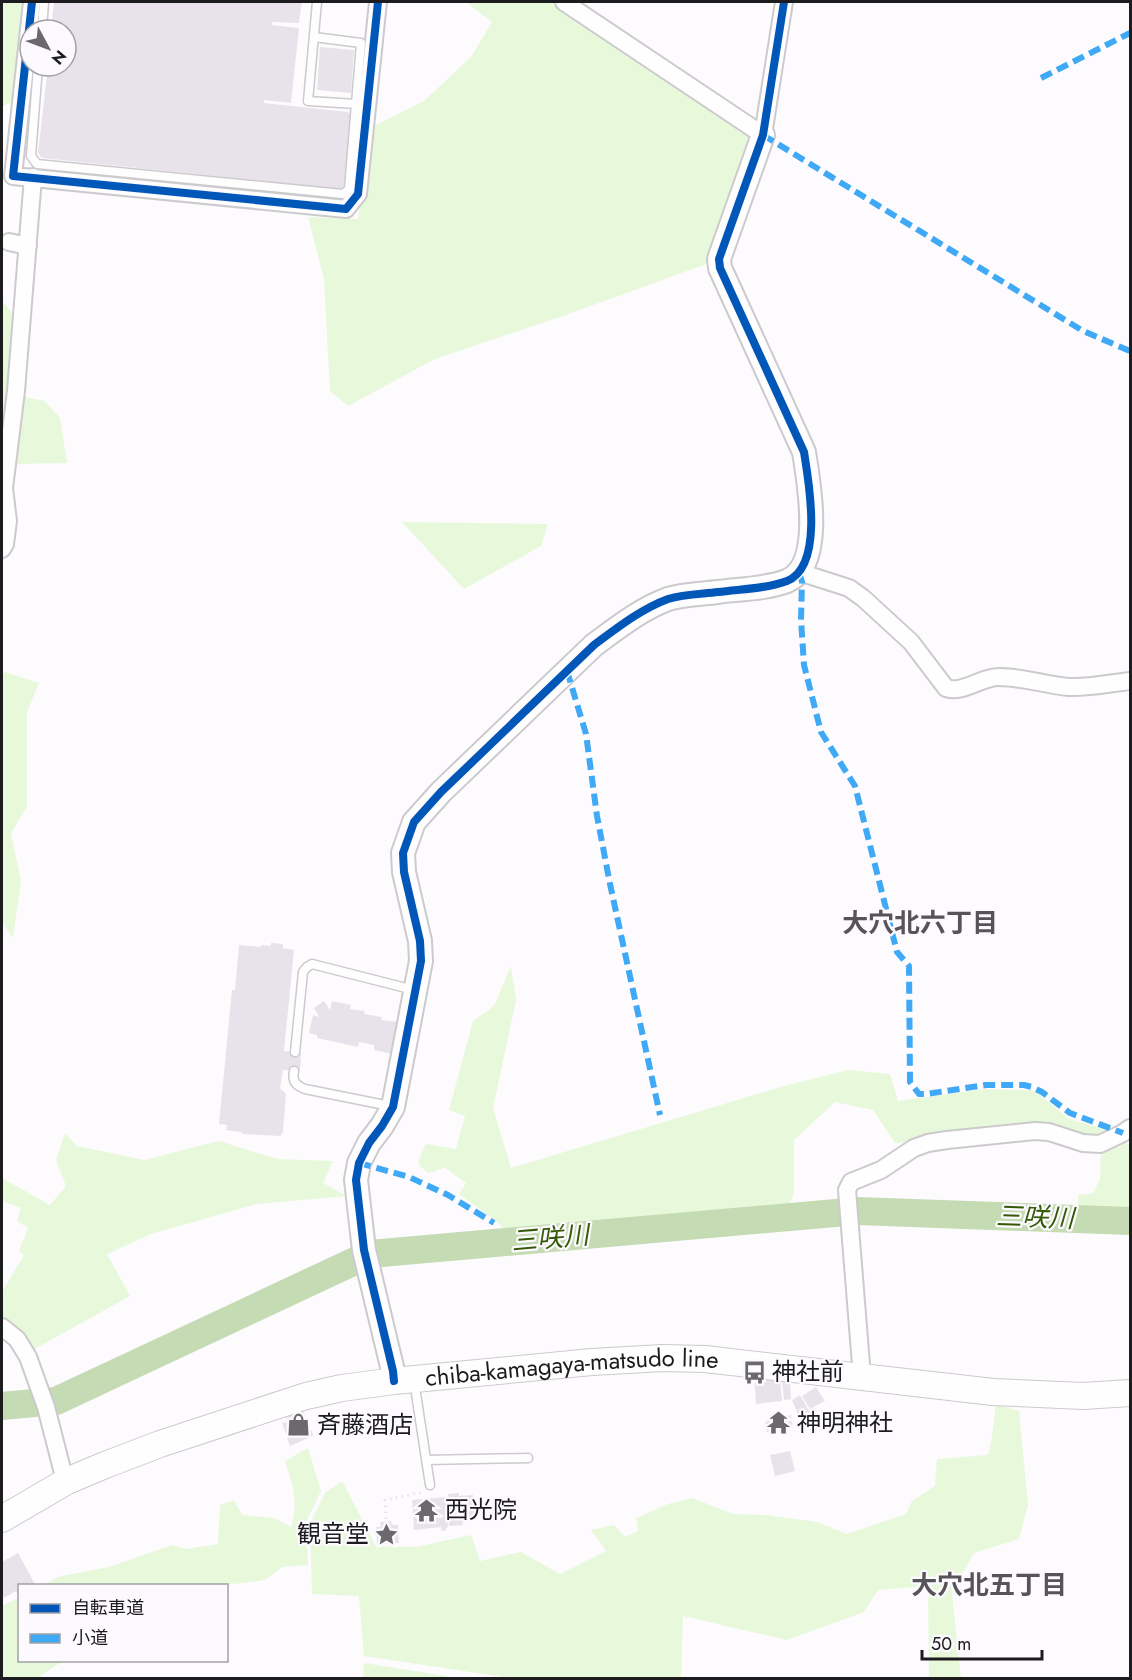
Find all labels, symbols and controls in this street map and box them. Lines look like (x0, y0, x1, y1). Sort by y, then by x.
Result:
north arrow (18, 18, 78, 78)
text: N (46, 45, 72, 70)
district label: 大穴北六丁目 (842, 904, 998, 942)
water label: 三咲川 (995, 1197, 1078, 1237)
water label: 三咲川 (509, 1215, 593, 1260)
street label: chiba-kamagaya-matsudo line (424, 1340, 721, 1395)
place label: 神社前 (772, 1354, 844, 1389)
bus stop icon: 神社前 (741, 1359, 767, 1385)
place label: 神明神社 (797, 1405, 893, 1440)
place label: 斉藤酒店 (317, 1407, 413, 1442)
temple icon: 神明神社 (766, 1410, 792, 1436)
shop icon: 斉藤酒店 (286, 1412, 312, 1438)
place label: 西光院 (445, 1492, 517, 1527)
temple icon: 西光院 (414, 1497, 440, 1523)
place label: 観音堂 (297, 1516, 369, 1551)
place icon: 観音堂 (374, 1521, 400, 1547)
district label: 大穴北五丁目 (911, 1566, 1067, 1604)
legend (18, 1584, 228, 1662)
text: 自転車道 (72, 1595, 144, 1621)
scale bar (922, 1623, 1042, 1661)
text: 小道 (72, 1625, 108, 1651)
text: 50 m (931, 1631, 971, 1657)

